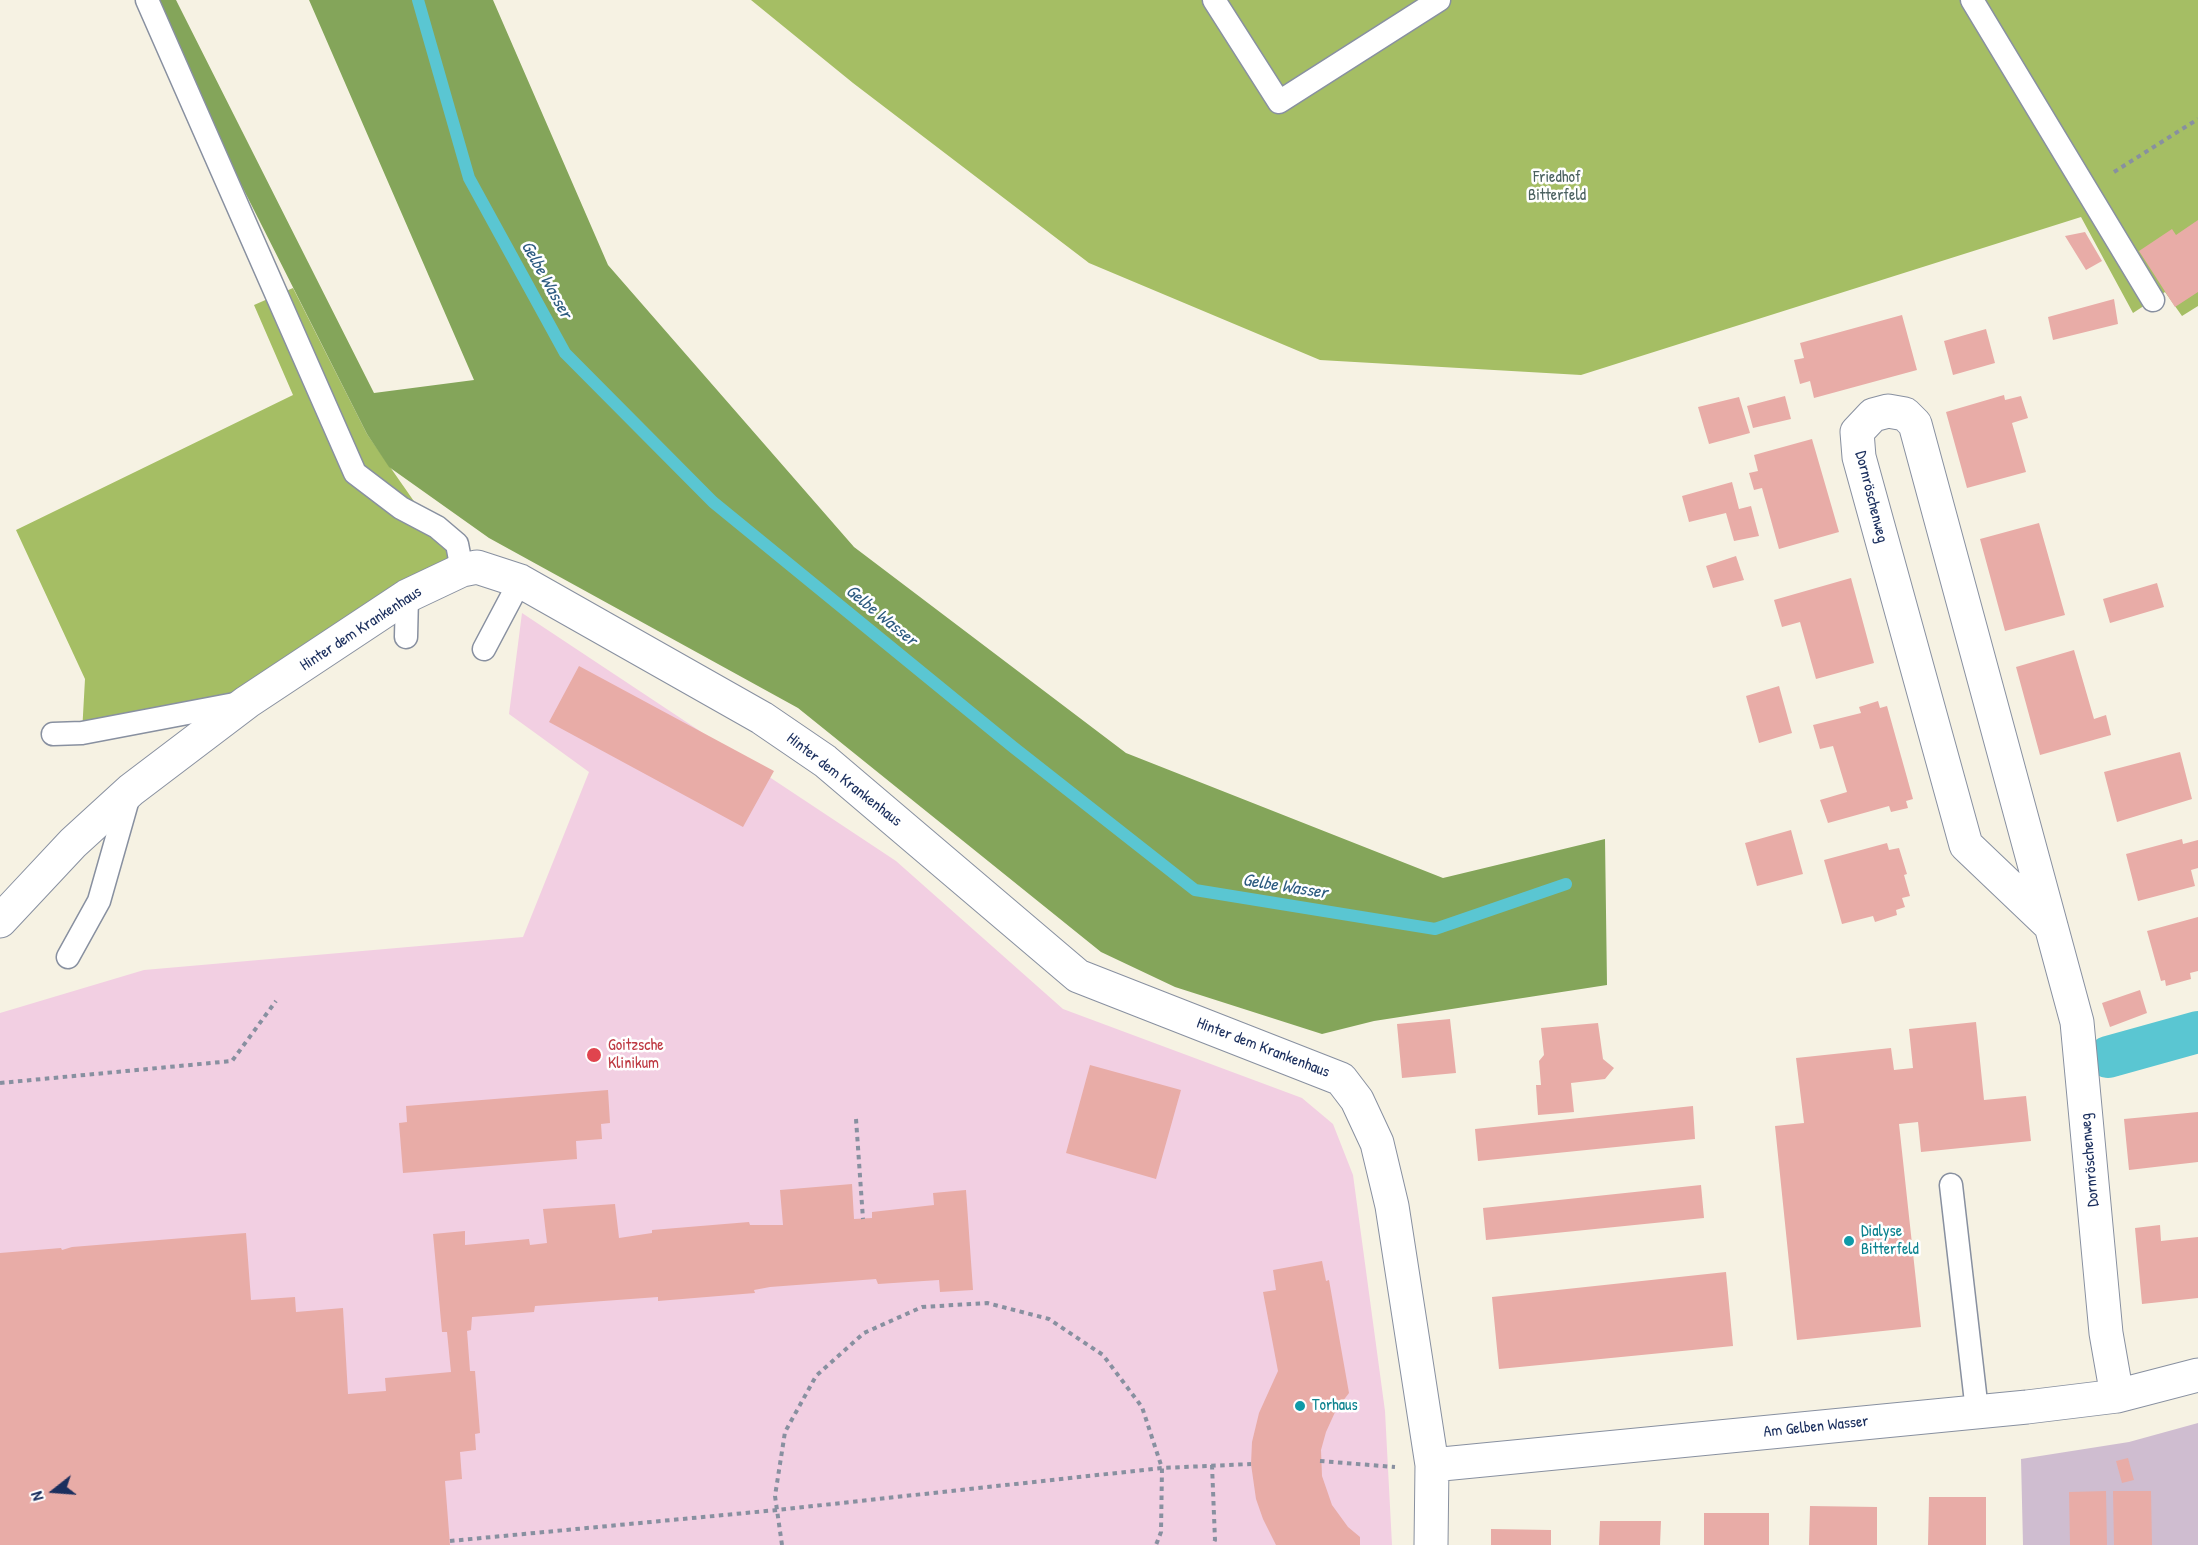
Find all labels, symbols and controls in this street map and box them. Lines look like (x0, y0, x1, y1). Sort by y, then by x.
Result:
park label: Friedhof Bitterfeld (1528, 168, 1586, 206)
water label: Gelbe Wasser (516, 237, 576, 323)
street label: Dornröschenweg (1850, 449, 1892, 545)
water label: Gelbe Wasser (841, 581, 921, 651)
street label: Hinter dem Krankenhaus (297, 583, 425, 675)
street label: Hinter dem Krankenhaus (783, 729, 905, 831)
water label: Gelbe Wasser (1241, 870, 1329, 904)
street label: Hinter dem Krankenhaus (1194, 1014, 1332, 1082)
place label: Goitzsche Klinikum (608, 1036, 664, 1074)
marker: Goitzsche Klinikum (585, 1046, 603, 1064)
street label: Dornröschenweg (2076, 1113, 2104, 1207)
place label: Dialyse Bitterfeld (1861, 1222, 1919, 1260)
marker: Dialyse Bitterfeld (1842, 1234, 1856, 1248)
place label: Torhaus (1312, 1396, 1358, 1416)
marker: Torhaus (1293, 1399, 1307, 1413)
street label: Am Gelben Wasser (1763, 1412, 1869, 1442)
north arrow (24, 1461, 84, 1521)
text: N (25, 1489, 49, 1504)

